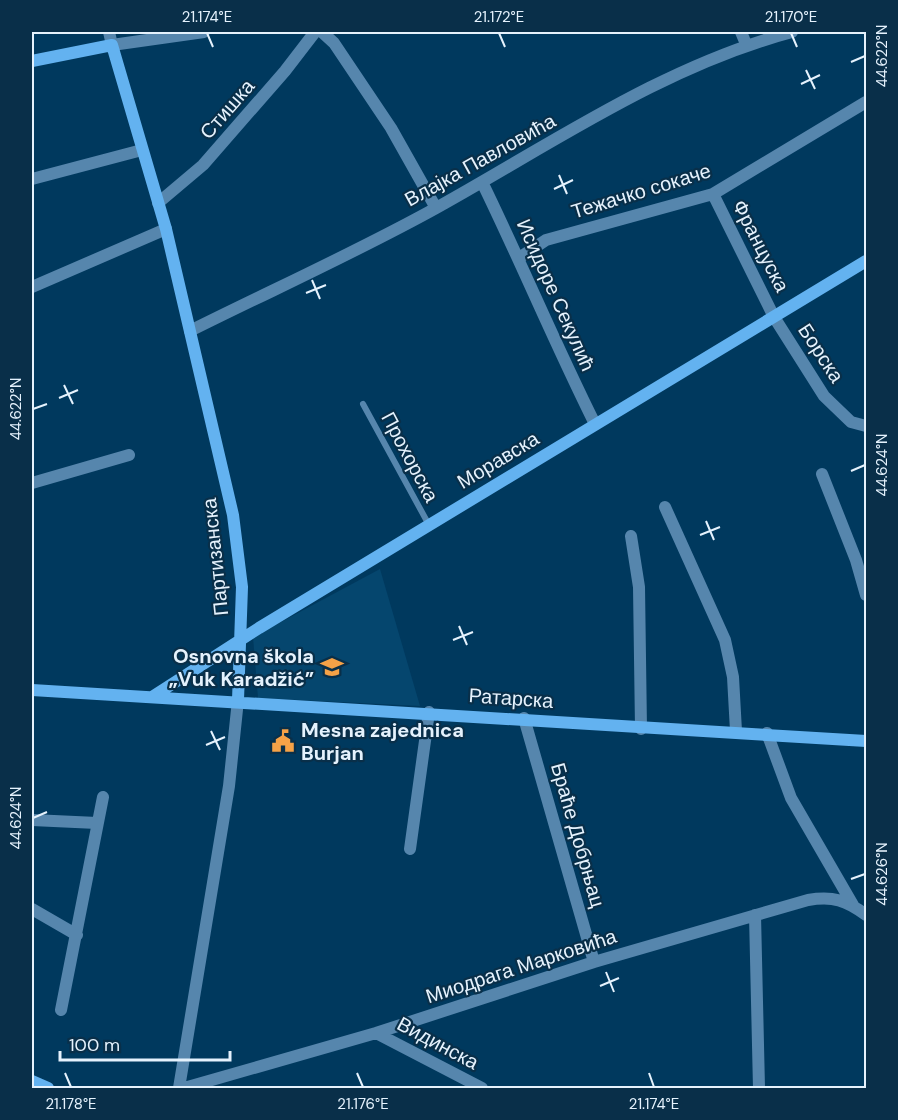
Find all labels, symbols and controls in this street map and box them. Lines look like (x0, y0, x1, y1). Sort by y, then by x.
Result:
text: 21.174°E (182, 7, 232, 27)
text: 21.172°E (474, 7, 524, 27)
text: 21.170°E (765, 7, 817, 27)
text: 44.622°N (872, 25, 892, 87)
street label: Стишка (194, 73, 261, 144)
street label: Влајка Павловића (400, 107, 561, 212)
street label: Тежачко сокаче (568, 157, 714, 225)
street label: Француска (727, 196, 796, 297)
street label: Исидоре Секулић (511, 215, 601, 375)
street label: Борска (792, 318, 850, 388)
text: 44.622°N (6, 378, 26, 440)
street label: Прохорска (375, 407, 445, 507)
street label: Моравска (452, 425, 544, 495)
text: 44.624°N (872, 434, 892, 496)
street label: Партизанска (196, 496, 234, 617)
place label: Osnovna škola „Vuk Karadžić” (169, 643, 314, 692)
school or university icon: Osnovna škola „Vuk Karadžić” (319, 654, 345, 680)
street label: Ратарска (468, 682, 555, 714)
place label: Mesna zajednica Burjan (301, 717, 464, 766)
public building icon: Mesna zajednica Burjan (270, 728, 296, 754)
street label: Браће Добрњац (545, 760, 611, 910)
text: 44.624°N (6, 787, 26, 849)
text: 44.626°N (872, 842, 892, 906)
street label: Миодрага Марковића (422, 923, 620, 1009)
street label: Видинска (393, 1011, 484, 1076)
scale bar (60, 1024, 230, 1062)
text: 100 m (69, 1033, 120, 1057)
text: 21.178°E (45, 1094, 97, 1114)
text: 21.176°E (337, 1094, 389, 1114)
text: 21.174°E (629, 1094, 679, 1114)

